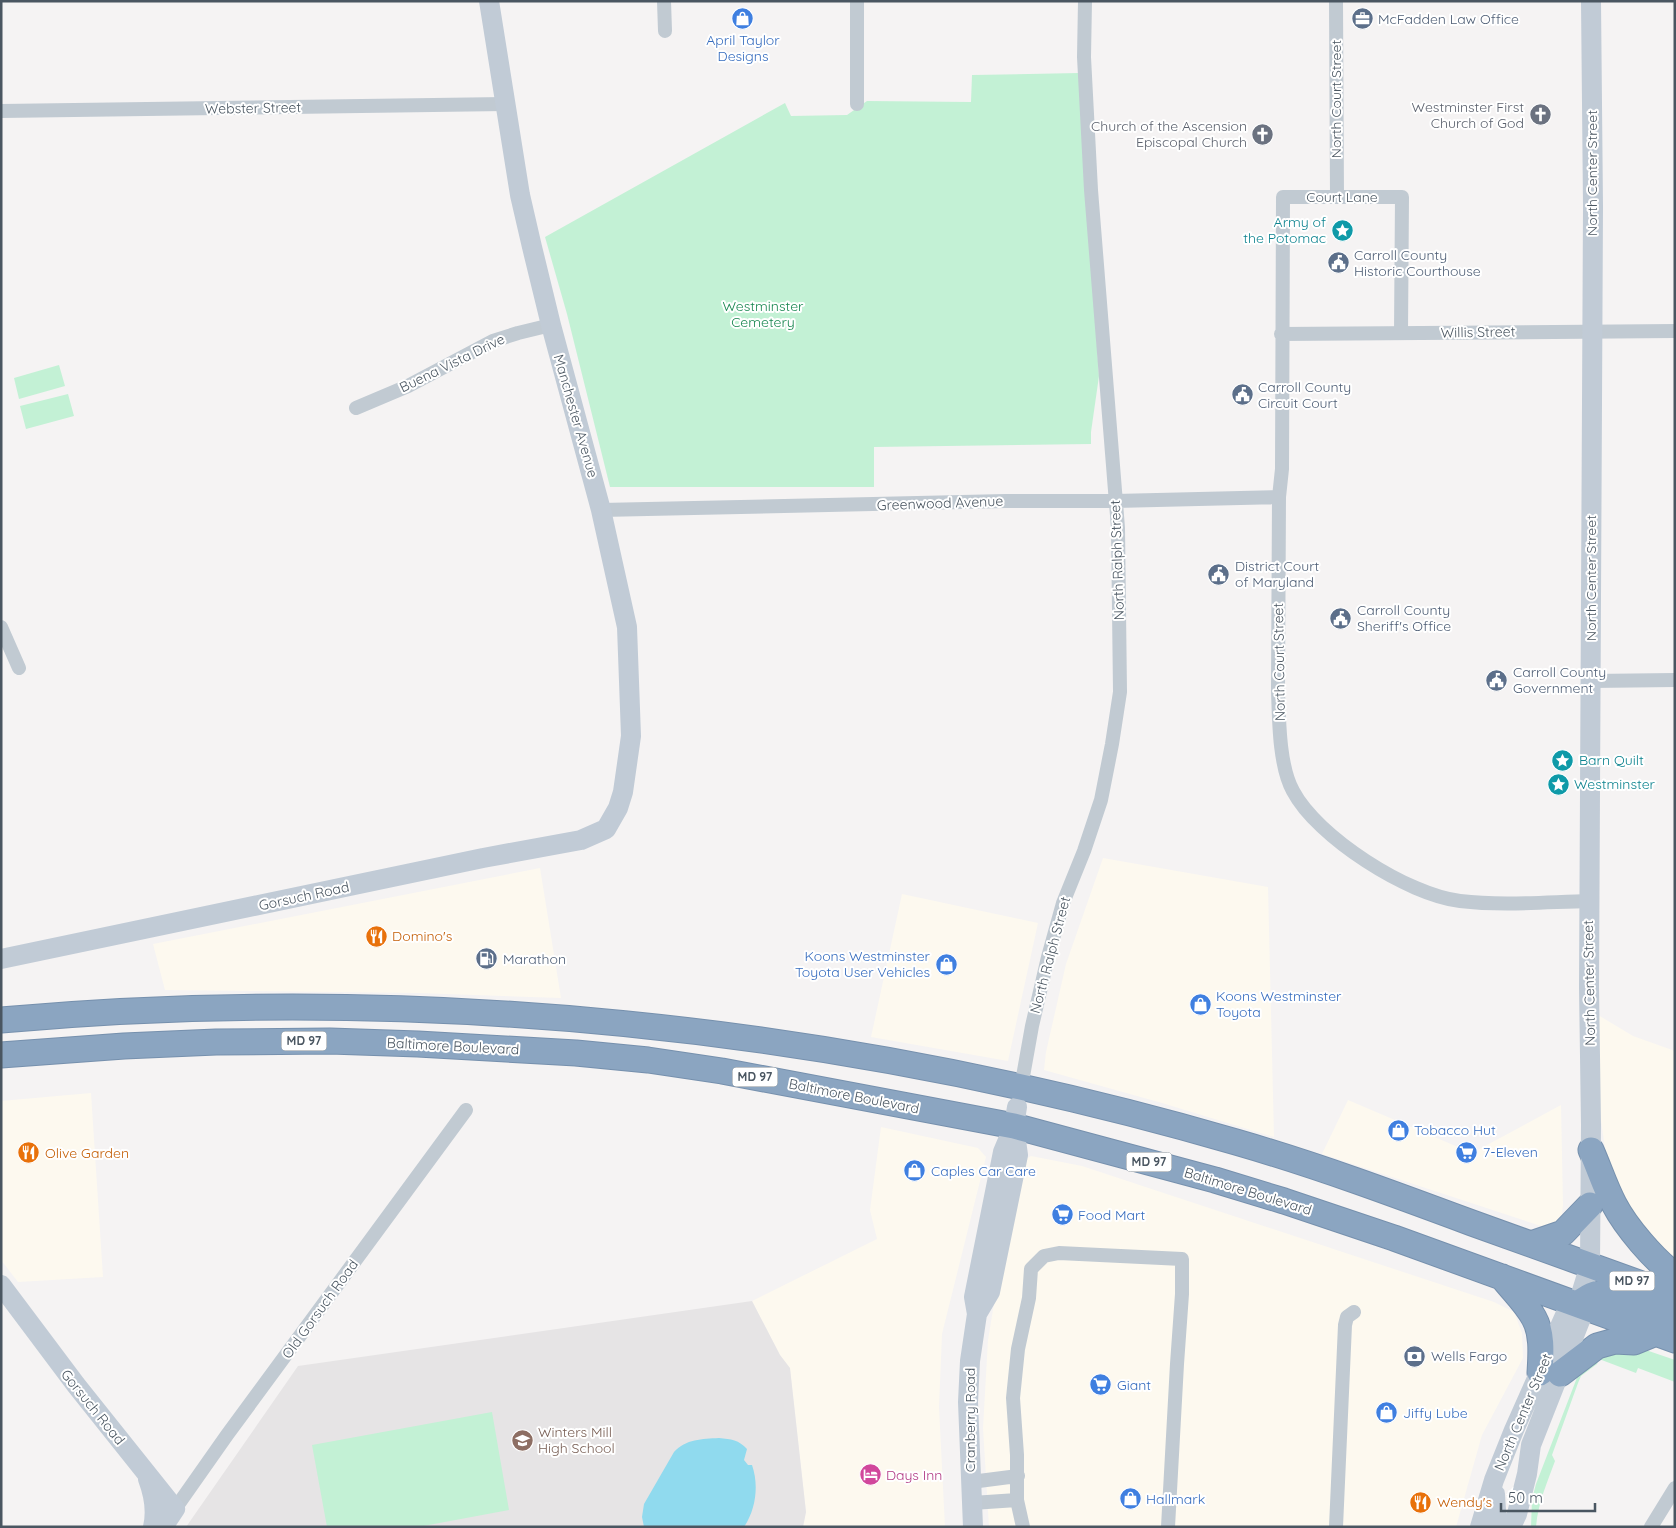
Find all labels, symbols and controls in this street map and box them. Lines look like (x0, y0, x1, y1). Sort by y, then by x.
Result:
shop icon: April Taylor Designs (731, 6, 755, 30)
office icon: McFadden Law Office (1350, 7, 1374, 31)
place label: McFadden Law Office (1378, 10, 1519, 28)
place label: April Taylor Designs (706, 31, 780, 65)
street label: North Court Street (1327, 40, 1345, 158)
street label: Webster Street (205, 98, 302, 118)
place label: Westminster First Church of God (1412, 98, 1524, 132)
church icon: Westminster First Church of God (1528, 103, 1552, 127)
street label: North Center Street (1583, 110, 1601, 236)
place label: Church of the Ascension Episcopal Church (1091, 117, 1247, 151)
church icon: Church of the Ascension Episcopal Church (1251, 122, 1275, 146)
street label: Court Lane (1306, 188, 1378, 206)
place label: Army of the Potomac (1243, 213, 1326, 247)
place icon: Army of the Potomac (1330, 218, 1354, 242)
place label: Carroll County Historic Courthouse (1354, 246, 1481, 280)
public building icon: Carroll County Historic Courthouse (1326, 251, 1350, 275)
park label: Westminster Cemetery (723, 297, 804, 331)
street label: Willis Street (1441, 322, 1516, 342)
street label: Buena Vista Drive (396, 330, 508, 396)
street label: Manchester Avenue (550, 352, 602, 480)
place label: Carroll County Circuit Court (1258, 378, 1351, 412)
public building icon: Carroll County Circuit Court (1230, 383, 1254, 407)
street label: Greenwood Avenue (877, 492, 1004, 514)
street label: North Ralph Street (1106, 499, 1128, 620)
street label: North Center Street (1582, 515, 1600, 641)
place label: District Court of Maryland (1235, 557, 1320, 591)
public building icon: District Court of Maryland (1207, 562, 1231, 586)
place label: Carroll County Sheriff's Office (1357, 601, 1451, 635)
street label: North Court Street (1269, 602, 1289, 721)
public building icon: Carroll County Sheriff's Office (1329, 606, 1353, 630)
place label: Carroll County Government (1513, 663, 1606, 697)
public building icon: Carroll County Government (1485, 668, 1509, 692)
place icon: Barn Quilt (1551, 748, 1575, 772)
place label: Barn Quilt (1579, 751, 1644, 769)
place icon: Westminster (1546, 772, 1570, 796)
place label: Westminster (1574, 775, 1656, 793)
street label: Gorsuch Road (257, 878, 351, 914)
street label: North Ralph Street (1026, 894, 1074, 1015)
street label: North Center Street (1579, 920, 1599, 1046)
restaurant icon: Domino's (364, 924, 388, 948)
place label: Domino's (392, 927, 452, 945)
fuel station icon: Marathon (475, 947, 499, 971)
place label: Koons Westminster Toyota User Vehicles (795, 947, 931, 981)
place label: Marathon (503, 950, 566, 968)
shop icon: Koons Westminster Toyota User Vehicles (934, 952, 958, 976)
place label: Koons Westminster Toyota (1216, 987, 1342, 1021)
shop icon: Koons Westminster Toyota (1188, 992, 1212, 1016)
road number: MD 97 (282, 1032, 326, 1050)
street label: Baltimore Boulevard (386, 1034, 520, 1058)
road number: MD 97 (732, 1068, 778, 1086)
street label: Baltimore Boulevard (787, 1075, 921, 1117)
shop icon: Tobacco Hut (1386, 1118, 1410, 1142)
place label: Tobacco Hut (1414, 1121, 1496, 1139)
supermarket icon: 7-Eleven (1455, 1140, 1479, 1164)
restaurant icon: Olive Garden (17, 1141, 41, 1165)
place label: 7-Eleven (1483, 1143, 1538, 1161)
place label: Olive Garden (45, 1144, 129, 1162)
road number: MD 97 (1126, 1152, 1172, 1172)
shop icon: Caples Car Care (903, 1159, 927, 1183)
place label: Caples Car Care (931, 1162, 1036, 1180)
street label: Baltimore Boulevard (1182, 1163, 1314, 1219)
supermarket icon: Food Mart (1050, 1203, 1074, 1227)
place label: Food Mart (1078, 1206, 1145, 1224)
street label: Old Gorsuch Road (278, 1256, 362, 1362)
road number: MD 97 (1610, 1272, 1654, 1290)
bank icon: Wells Fargo (1403, 1344, 1427, 1368)
place label: Wells Fargo (1431, 1347, 1507, 1365)
street label: North Center Street (1490, 1350, 1556, 1473)
street label: Gorsuch Road (57, 1366, 129, 1448)
street label: Cranberry Road (961, 1368, 979, 1472)
supermarket icon: Giant (1089, 1373, 1113, 1397)
place label: Giant (1117, 1376, 1151, 1394)
shop icon: Jiffy Lube (1375, 1401, 1399, 1425)
place label: Jiffy Lube (1403, 1404, 1468, 1422)
place label: Winters Mill High School (538, 1423, 615, 1457)
school or university icon: Winters Mill High School (510, 1428, 534, 1452)
hotel icon: Days Inn (858, 1463, 882, 1487)
place label: Days Inn (886, 1466, 942, 1484)
scale bar (1501, 1480, 1595, 1512)
shop icon: Hallmark (1118, 1487, 1142, 1511)
text: 50 m (1508, 1488, 1543, 1507)
place label: Hallmark (1146, 1490, 1205, 1508)
restaurant icon: Wendy's (1409, 1490, 1433, 1514)
place label: Wendy's (1437, 1493, 1492, 1511)

